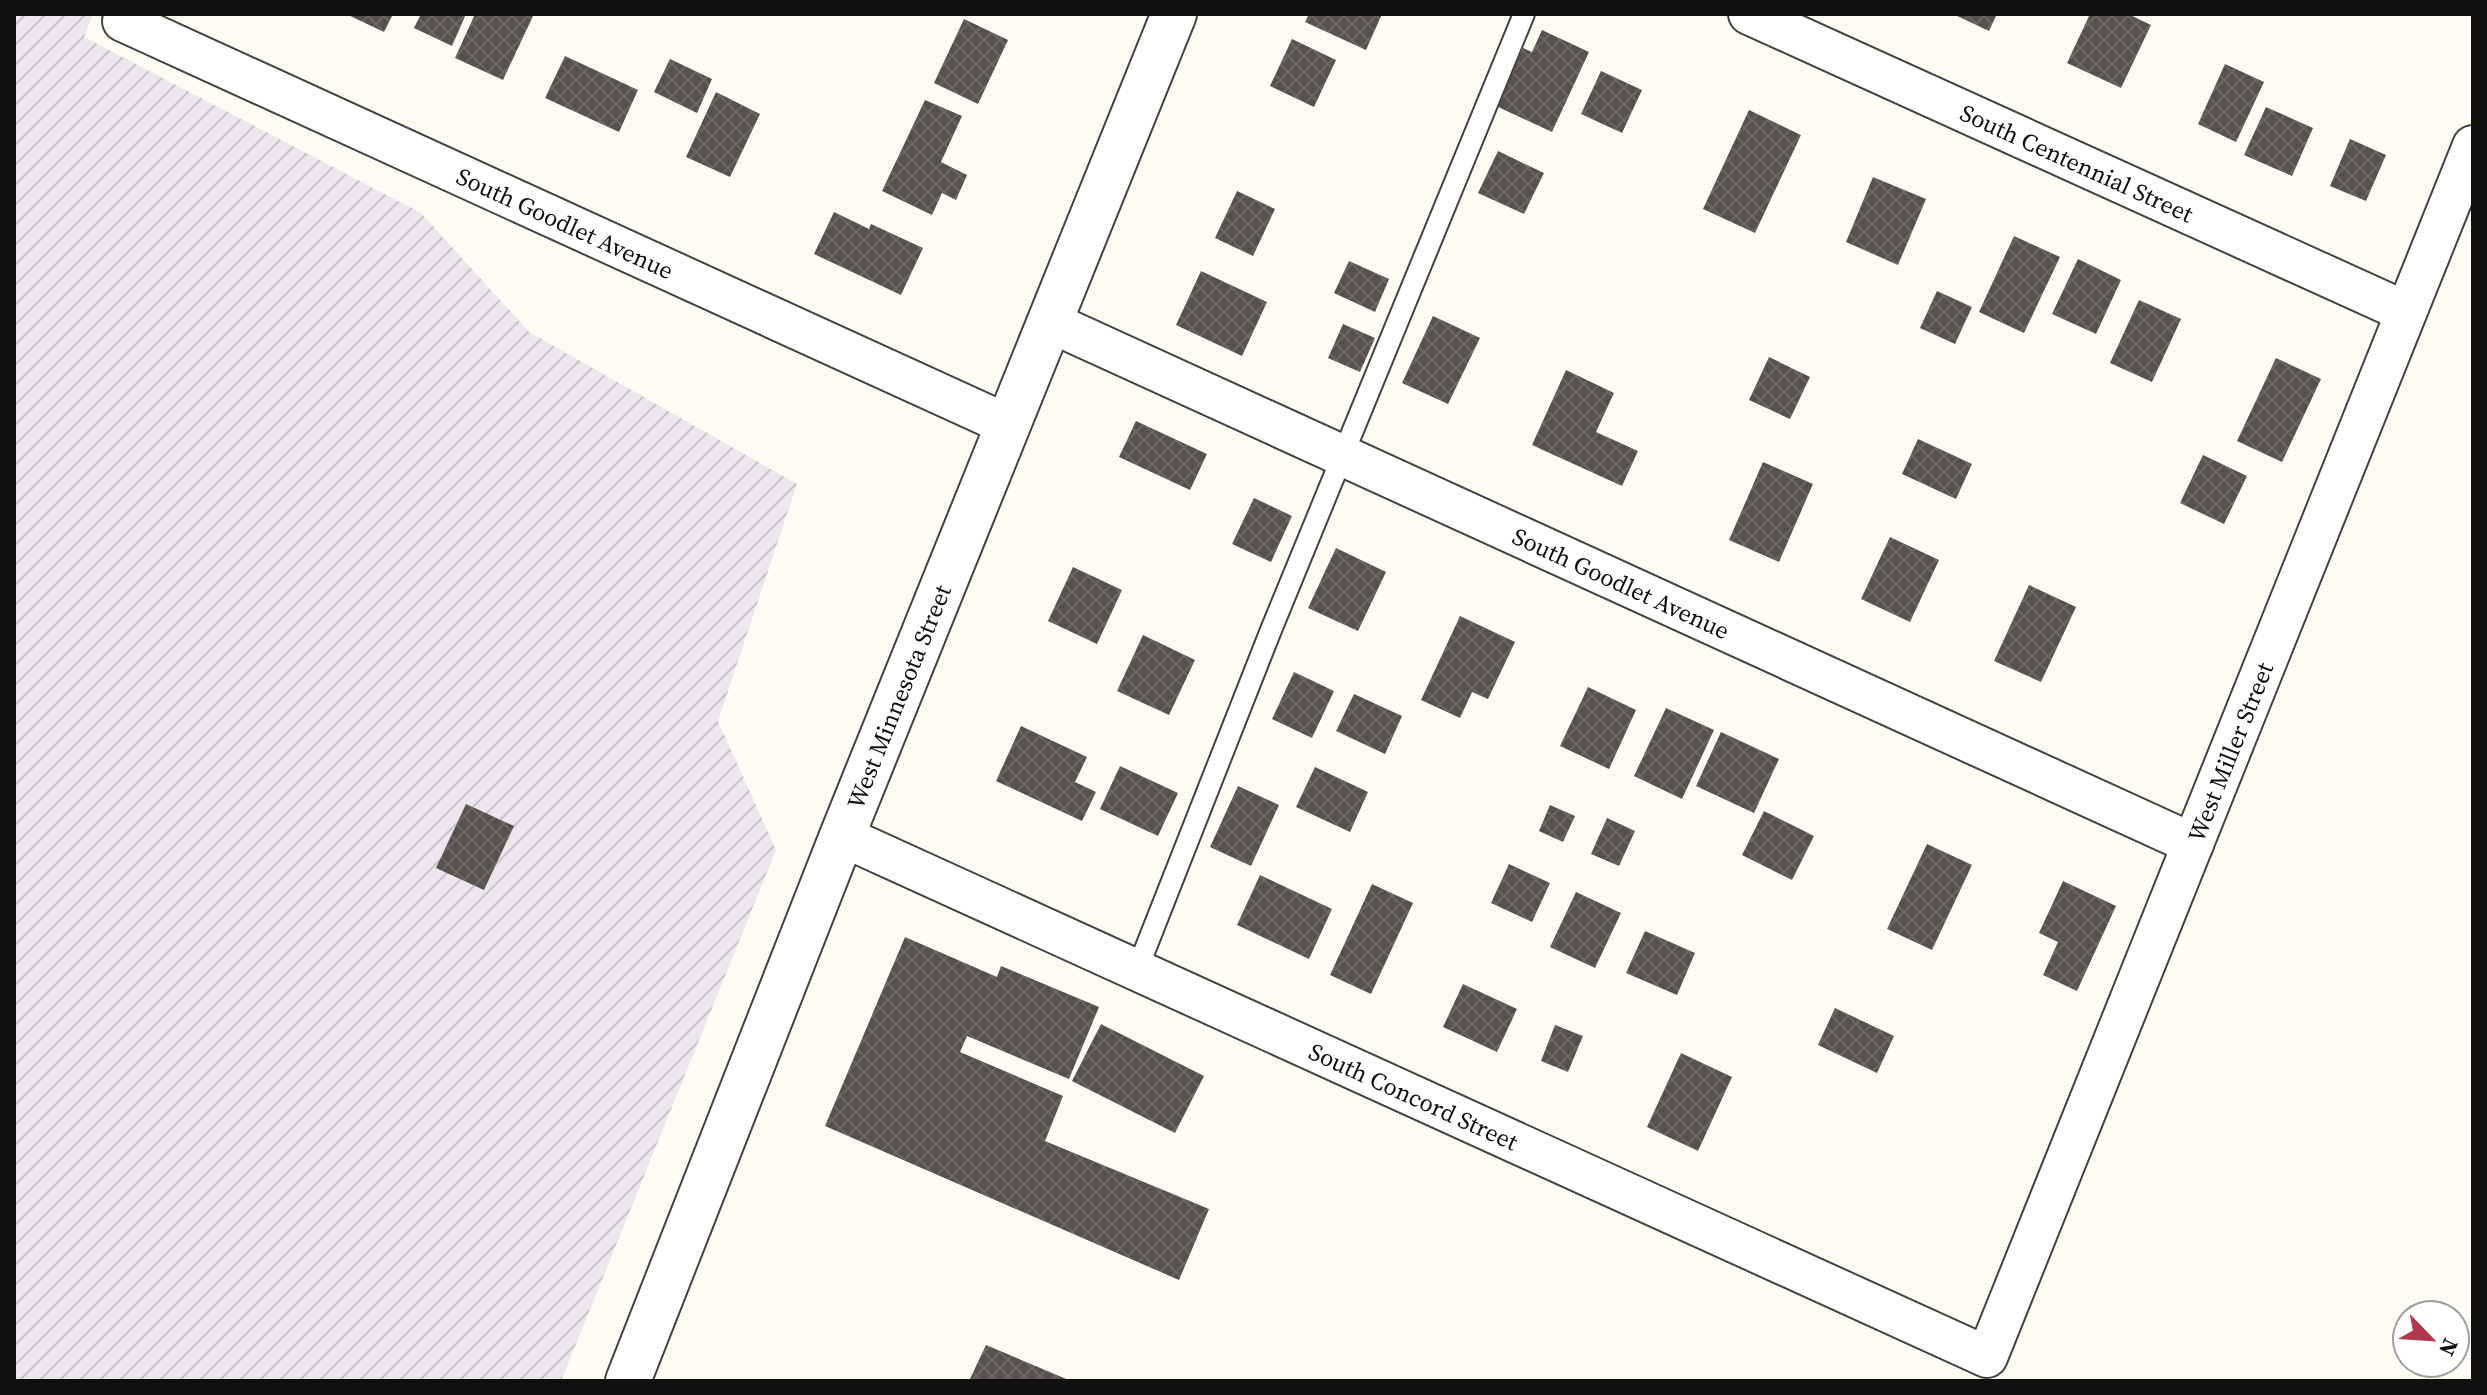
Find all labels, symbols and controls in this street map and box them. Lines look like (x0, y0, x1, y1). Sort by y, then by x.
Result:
street label: South Centennial Street (1955, 96, 2199, 230)
street label: South Goodlet Avenue (451, 159, 679, 287)
street label: South Goodlet Avenue (1507, 519, 1735, 647)
street label: West Minnesota Street (838, 579, 958, 813)
street label: West Miller Street (2179, 657, 2281, 847)
street label: South Concord Street (1304, 1034, 1524, 1158)
north arrow (2391, 1299, 2471, 1379)
text: N (2432, 1334, 2466, 1361)

